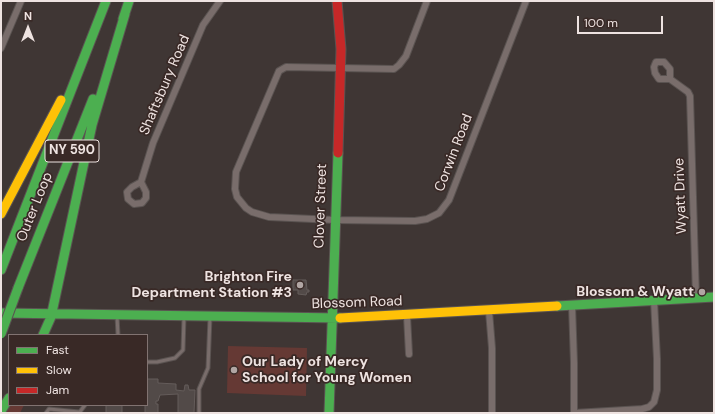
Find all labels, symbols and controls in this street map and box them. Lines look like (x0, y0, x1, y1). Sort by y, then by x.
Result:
north arrow (8, 8, 48, 48)
scale bar (579, 8, 665, 34)
text: N (24, 9, 32, 23)
text: 100 m (584, 15, 618, 31)
street label: Shaftsbury Road (136, 32, 194, 138)
street label: Corwin Road (431, 112, 477, 194)
road number: NY 590 (45, 140, 99, 162)
street label: Wyatt Drive (671, 158, 691, 234)
street label: Clover Street (311, 163, 331, 249)
street label: Outer Loop (13, 170, 57, 244)
place label: Brighton Fire Department Station #3 (131, 269, 292, 302)
marker: Brighton Fire Department Station #3 (295, 280, 305, 290)
place label: Blossom & Wyatt (576, 284, 694, 300)
marker: Blossom & Wyatt (697, 287, 707, 297)
street label: Blossom Road (311, 293, 403, 313)
legend (8, 334, 148, 406)
text: Fast (46, 342, 69, 358)
place label: Our Lady of Mercy School for Young Women (242, 354, 412, 386)
text: Slow (46, 362, 72, 378)
marker: Our Lady of Mercy School for Young Women (229, 365, 239, 375)
text: Jam (46, 382, 69, 398)

